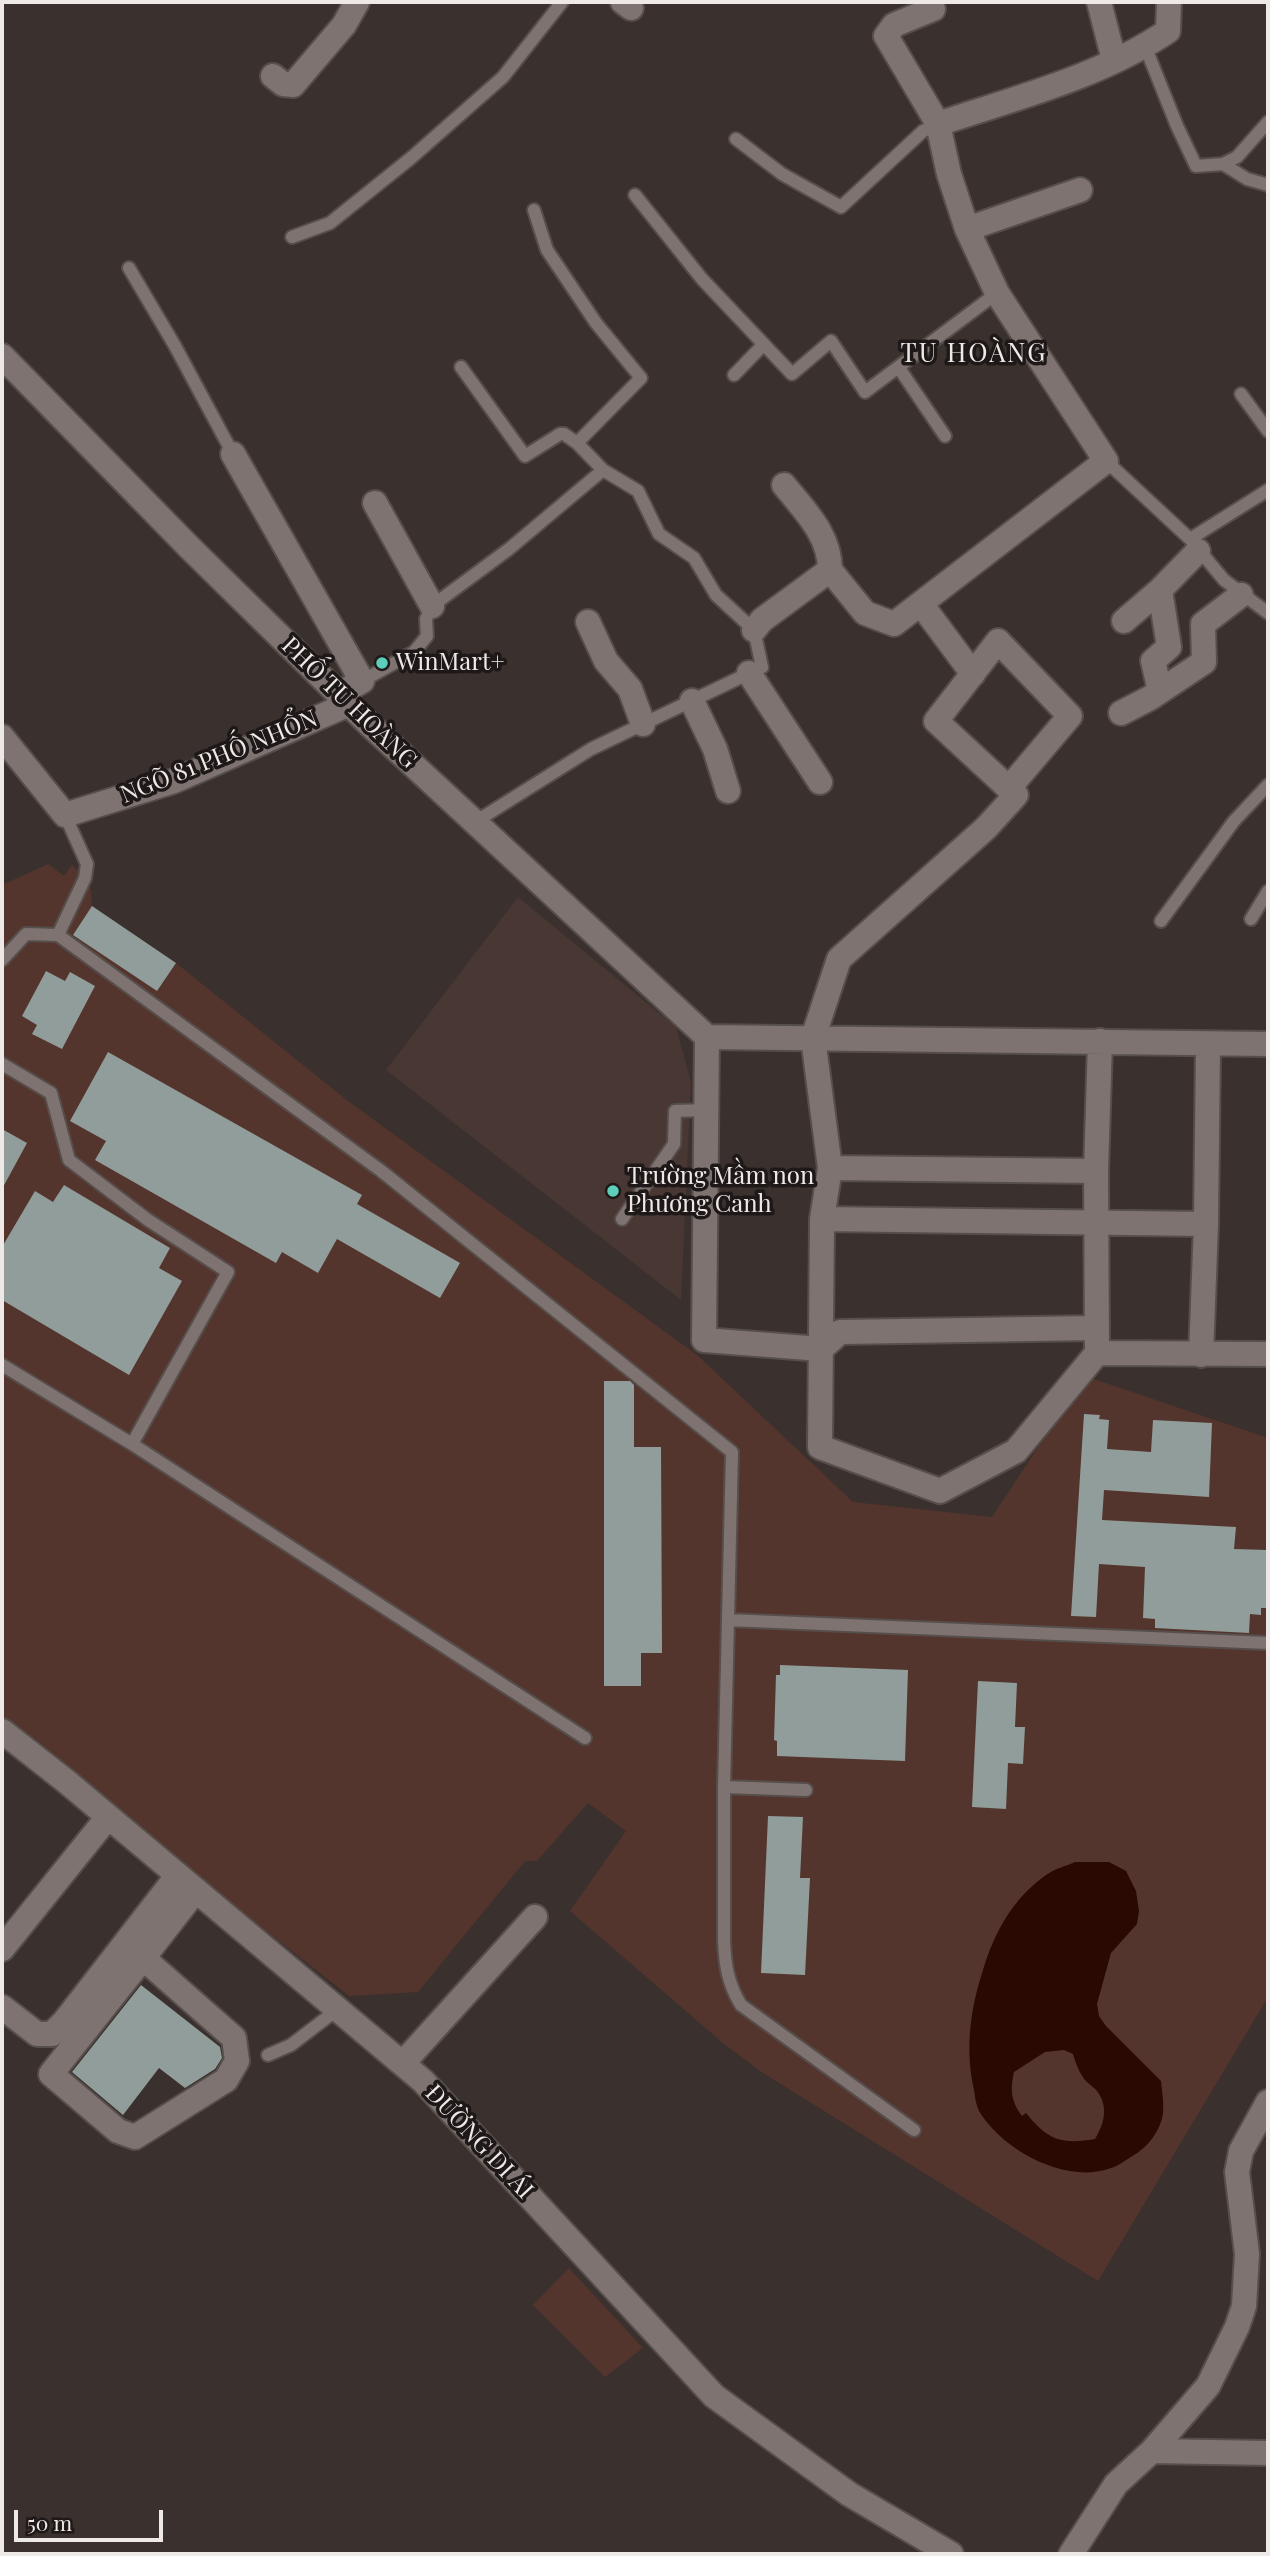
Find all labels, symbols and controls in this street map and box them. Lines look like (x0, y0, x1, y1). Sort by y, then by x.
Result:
district label: TU HOÀNG (902, 338, 1046, 370)
street label: PHỐ TU HOÀNG (275, 631, 423, 775)
place label: WinMart+ (396, 649, 505, 677)
marker: WinMart+ (374, 655, 390, 671)
street label: NGÕ 81 PHỐ NHỔN (116, 704, 322, 810)
place label: Trường Mầm non Phương Canh (627, 1163, 814, 1219)
marker: Trường Mầm non Phương Canh (605, 1183, 621, 1199)
street label: ĐƯỜNG DI ÁI (419, 2079, 539, 2205)
scale bar (18, 2496, 166, 2540)
text: 50 m (27, 2508, 72, 2536)

